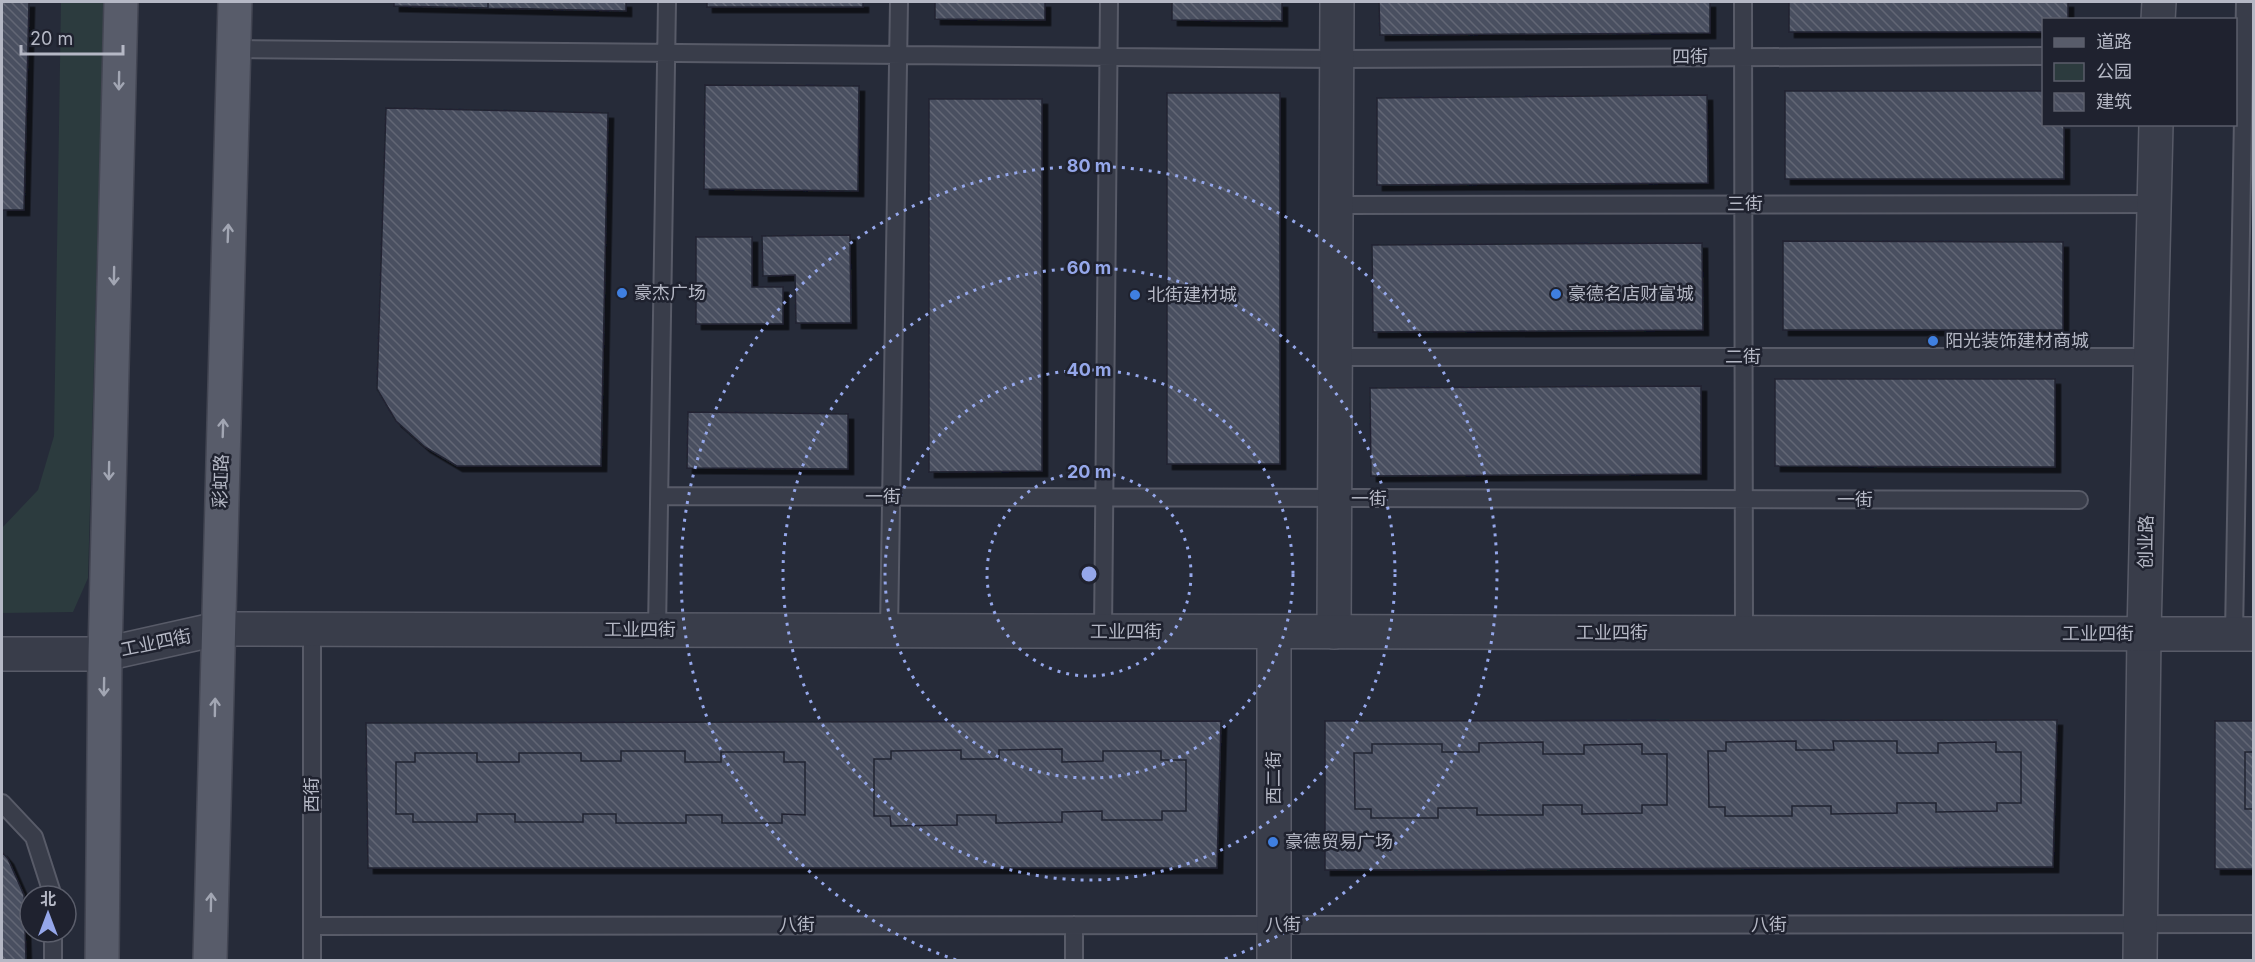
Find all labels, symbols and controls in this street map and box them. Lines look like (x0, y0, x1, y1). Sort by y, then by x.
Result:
scale bar (21, 18, 123, 56)
legend (2042, 18, 2237, 126)
text: 20 m (30, 28, 73, 49)
text: 道路 (2096, 31, 2132, 52)
street label: 四街 (1672, 46, 1708, 67)
text: 公园 (2096, 61, 2132, 82)
one-way arrow (114, 70, 125, 90)
text: 建筑 (2096, 91, 2132, 112)
text: 80 m (1067, 155, 1111, 176)
street label: 三街 (1727, 193, 1763, 214)
one-way arrow (223, 224, 234, 244)
text: 60 m (1067, 257, 1111, 278)
one-way arrow (109, 265, 120, 285)
place label: 豪杰广场 (634, 282, 706, 303)
place label: 豪德名店财富城 (1568, 283, 1694, 304)
place label: 北街建材城 (1147, 284, 1237, 305)
marker: 豪杰广场 (615, 286, 629, 300)
marker: 豪德名店财富城 (1549, 287, 1563, 301)
marker: 北街建材城 (1128, 288, 1142, 302)
place label: 阳光装饰建材商城 (1945, 330, 2089, 351)
marker: 阳光装饰建材商城 (1926, 334, 1940, 348)
street label: 二街 (1725, 346, 1761, 367)
text: 40 m (1067, 359, 1112, 380)
one-way arrow (217, 419, 229, 439)
street label: 彩虹路 (209, 454, 232, 508)
one-way arrow (104, 460, 115, 480)
text: 20 m (1067, 461, 1111, 482)
street label: 一街 (865, 486, 901, 507)
street label: 一街 (1351, 488, 1387, 509)
street label: 一街 (1837, 489, 1873, 510)
street label: 创业路 (2135, 515, 2156, 569)
centre of rings (1079, 564, 1099, 584)
street label: 工业四街 (604, 619, 676, 640)
street label: 工业四街 (1090, 621, 1162, 642)
street label: 工业四街 (1576, 622, 1648, 643)
street label: 工业四街 (2062, 623, 2134, 644)
street label: 工业四街 (118, 625, 193, 660)
one-way arrow (98, 676, 110, 696)
one-way arrow (210, 698, 221, 718)
street label: 西二街 (1263, 751, 1284, 805)
street label: 西街 (301, 777, 322, 813)
place label: 豪德贸易广场 (1285, 831, 1393, 852)
marker: 豪德贸易广场 (1266, 835, 1280, 849)
north arrow (18, 884, 78, 944)
text: 北 (40, 889, 56, 909)
one-way arrow (205, 893, 217, 913)
street label: 八街 (779, 914, 815, 935)
street label: 八街 (1265, 914, 1301, 935)
street label: 八街 (1751, 914, 1787, 935)

